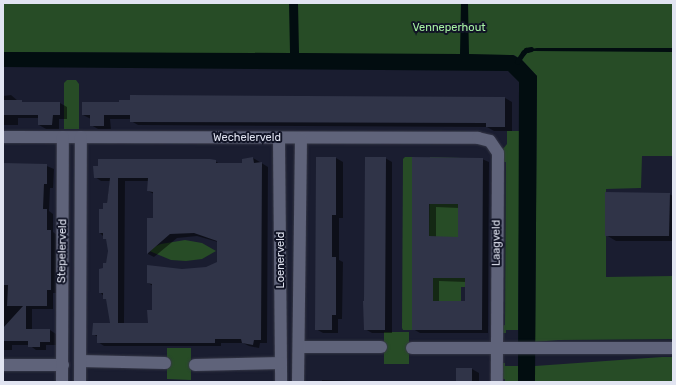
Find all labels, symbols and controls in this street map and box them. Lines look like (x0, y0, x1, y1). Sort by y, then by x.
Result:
park label: Venneperhout (412, 21, 486, 35)
street label: Wechelerveld (213, 131, 281, 145)
street label: Stepelerveld (56, 219, 70, 283)
street label: Laagveld (490, 220, 504, 266)
street label: Loenerveld (274, 232, 288, 288)

